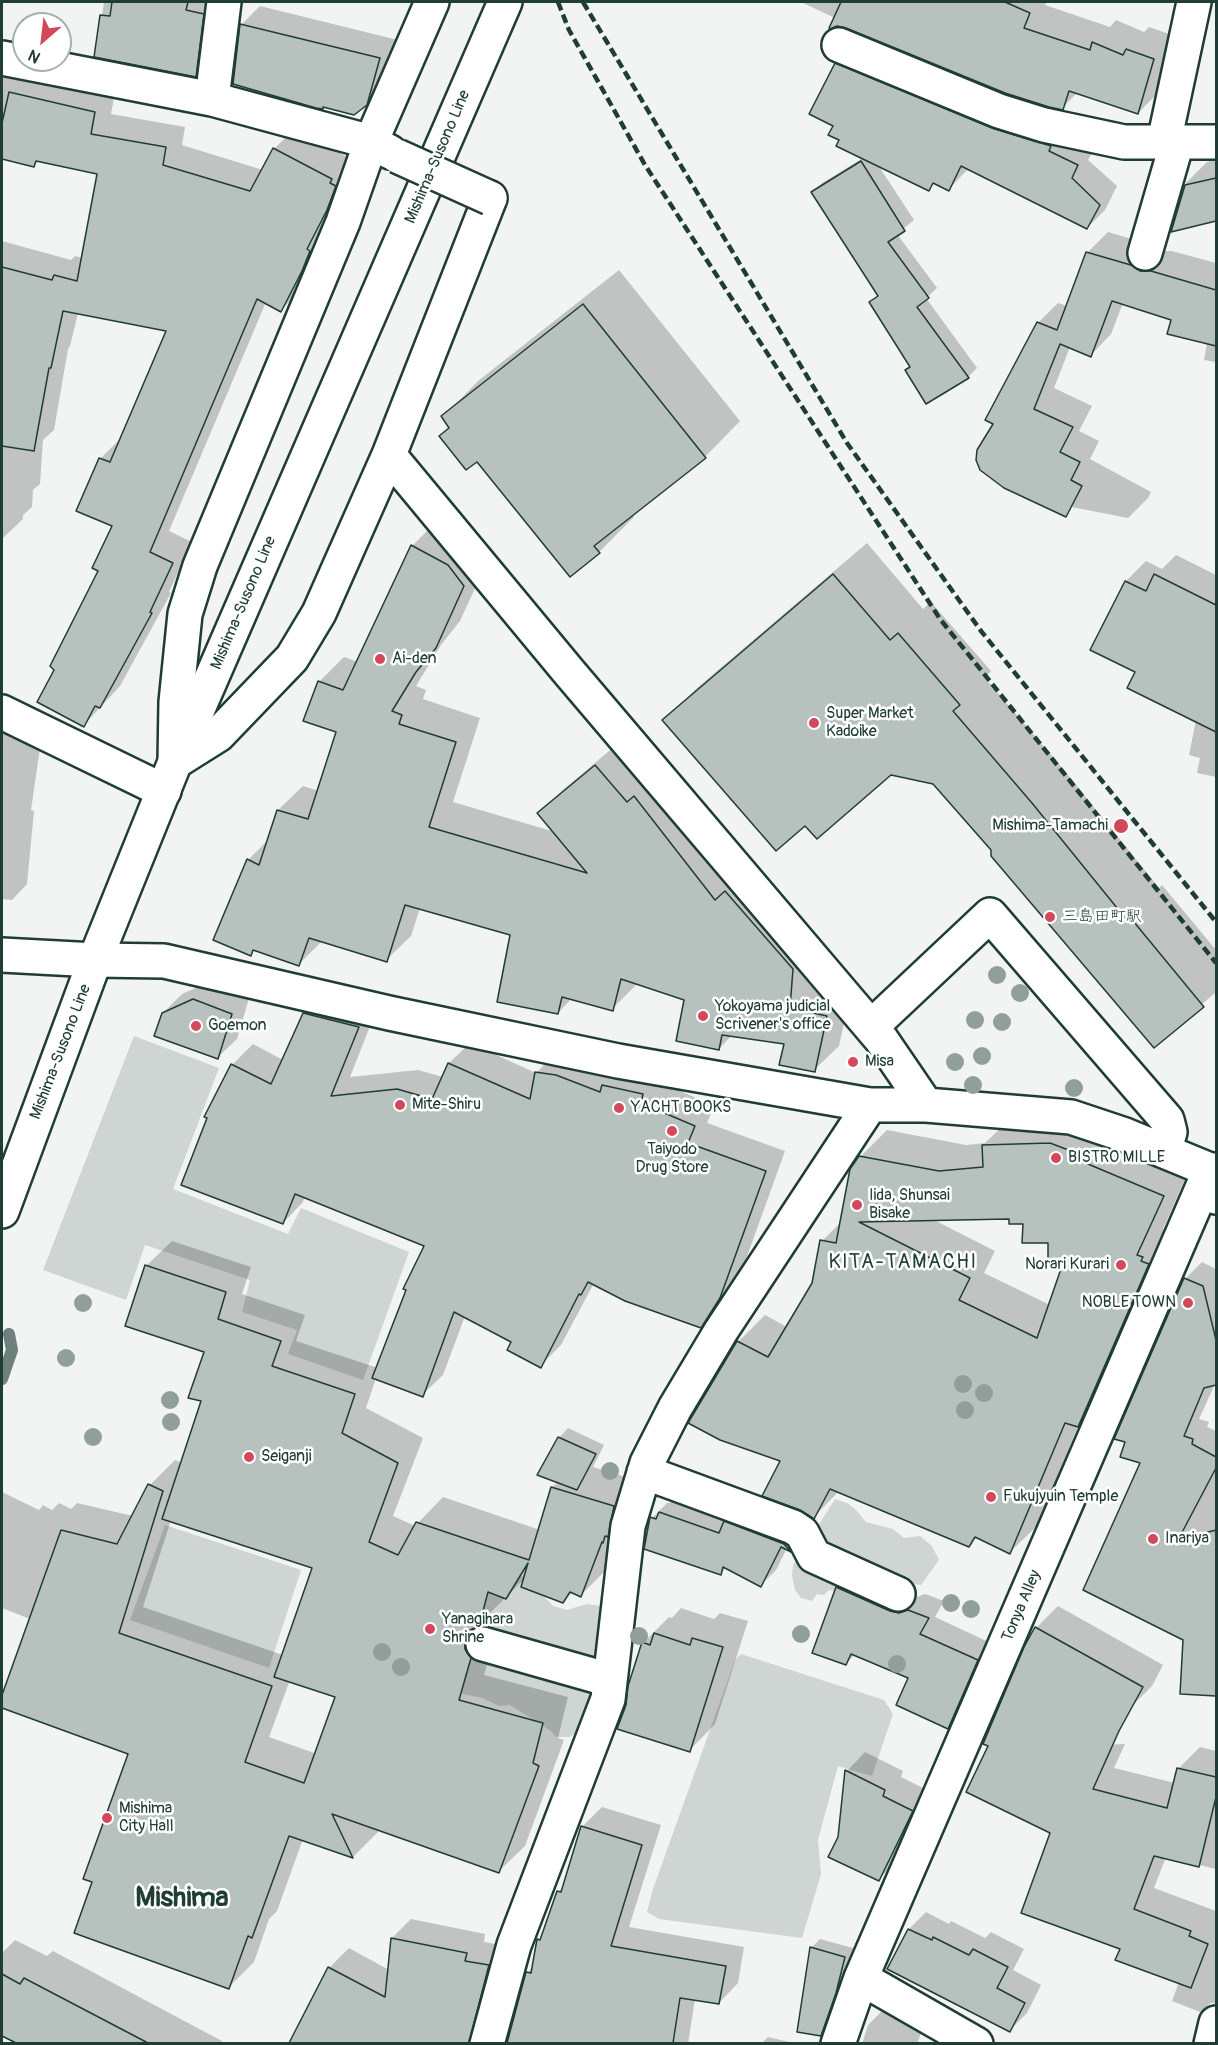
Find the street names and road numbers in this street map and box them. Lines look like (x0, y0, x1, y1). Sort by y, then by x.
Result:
street label: Mishima-Susono Line (401, 87, 475, 227)
street label: Mishima-Susono Line (207, 533, 281, 673)
street label: Mishima-Susono Line (26, 982, 96, 1122)
street label: Tonya Alley (998, 1567, 1046, 1645)

